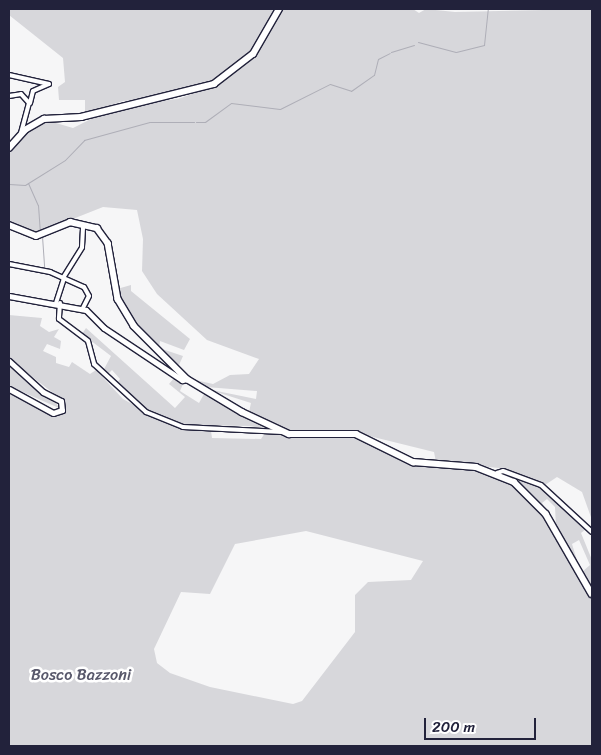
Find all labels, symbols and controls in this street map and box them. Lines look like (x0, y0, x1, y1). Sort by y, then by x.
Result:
park label: Bosco Bazzoni (31, 665, 131, 685)
scale bar (426, 708, 538, 740)
text: 200 m (432, 714, 475, 740)

